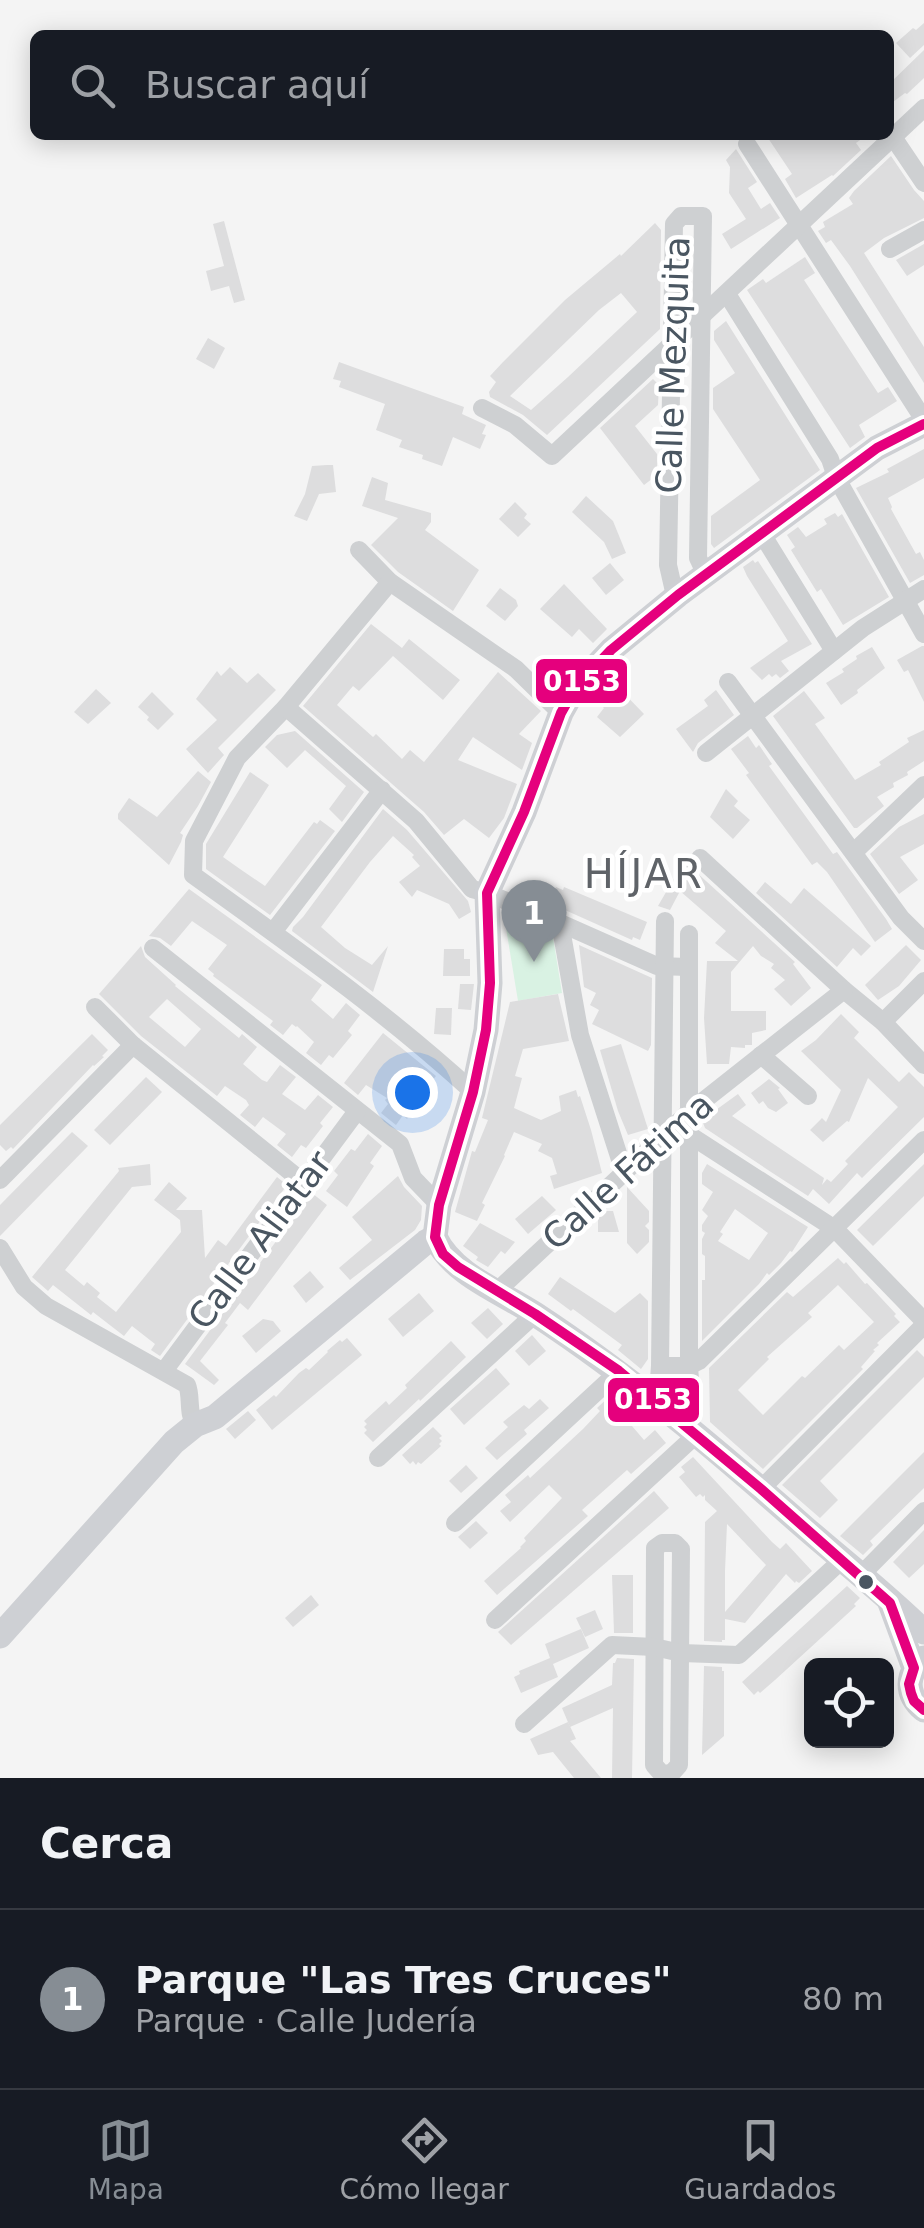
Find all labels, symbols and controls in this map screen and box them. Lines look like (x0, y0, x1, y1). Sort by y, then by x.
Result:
search box (30, 30, 894, 140)
icon: search (65, 58, 120, 113)
text: Buscar aquí (145, 63, 369, 107)
street label: Calle Mezquita (649, 236, 697, 494)
line badge: 0153 (534, 657, 629, 705)
text: 0153 (543, 665, 621, 698)
district label: HÍJAR (584, 850, 704, 897)
pin: 1 (502, 880, 566, 962)
your location (387, 1067, 438, 1118)
street label: Calle Fátima (535, 1084, 721, 1258)
street label: Calle Aliatar (180, 1143, 340, 1337)
line badge: 0153 (606, 1376, 701, 1424)
text: 0153 (614, 1383, 692, 1416)
unlabelled marker (856, 1572, 876, 1592)
map controls (804, 1658, 894, 1748)
button: locate (804, 1658, 894, 1748)
text: Cerca (40, 1819, 173, 1868)
text: Parque "Las Tres Cruces" (135, 1958, 671, 2002)
text: 1 (61, 1980, 84, 2018)
text: 80 m (802, 1980, 884, 2018)
text: Parque · Calle Judería (135, 2002, 477, 2040)
tab: Mapa (88, 2113, 164, 2206)
tab: Cómo llegar (339, 2113, 509, 2206)
tab: Guardados (684, 2113, 836, 2206)

